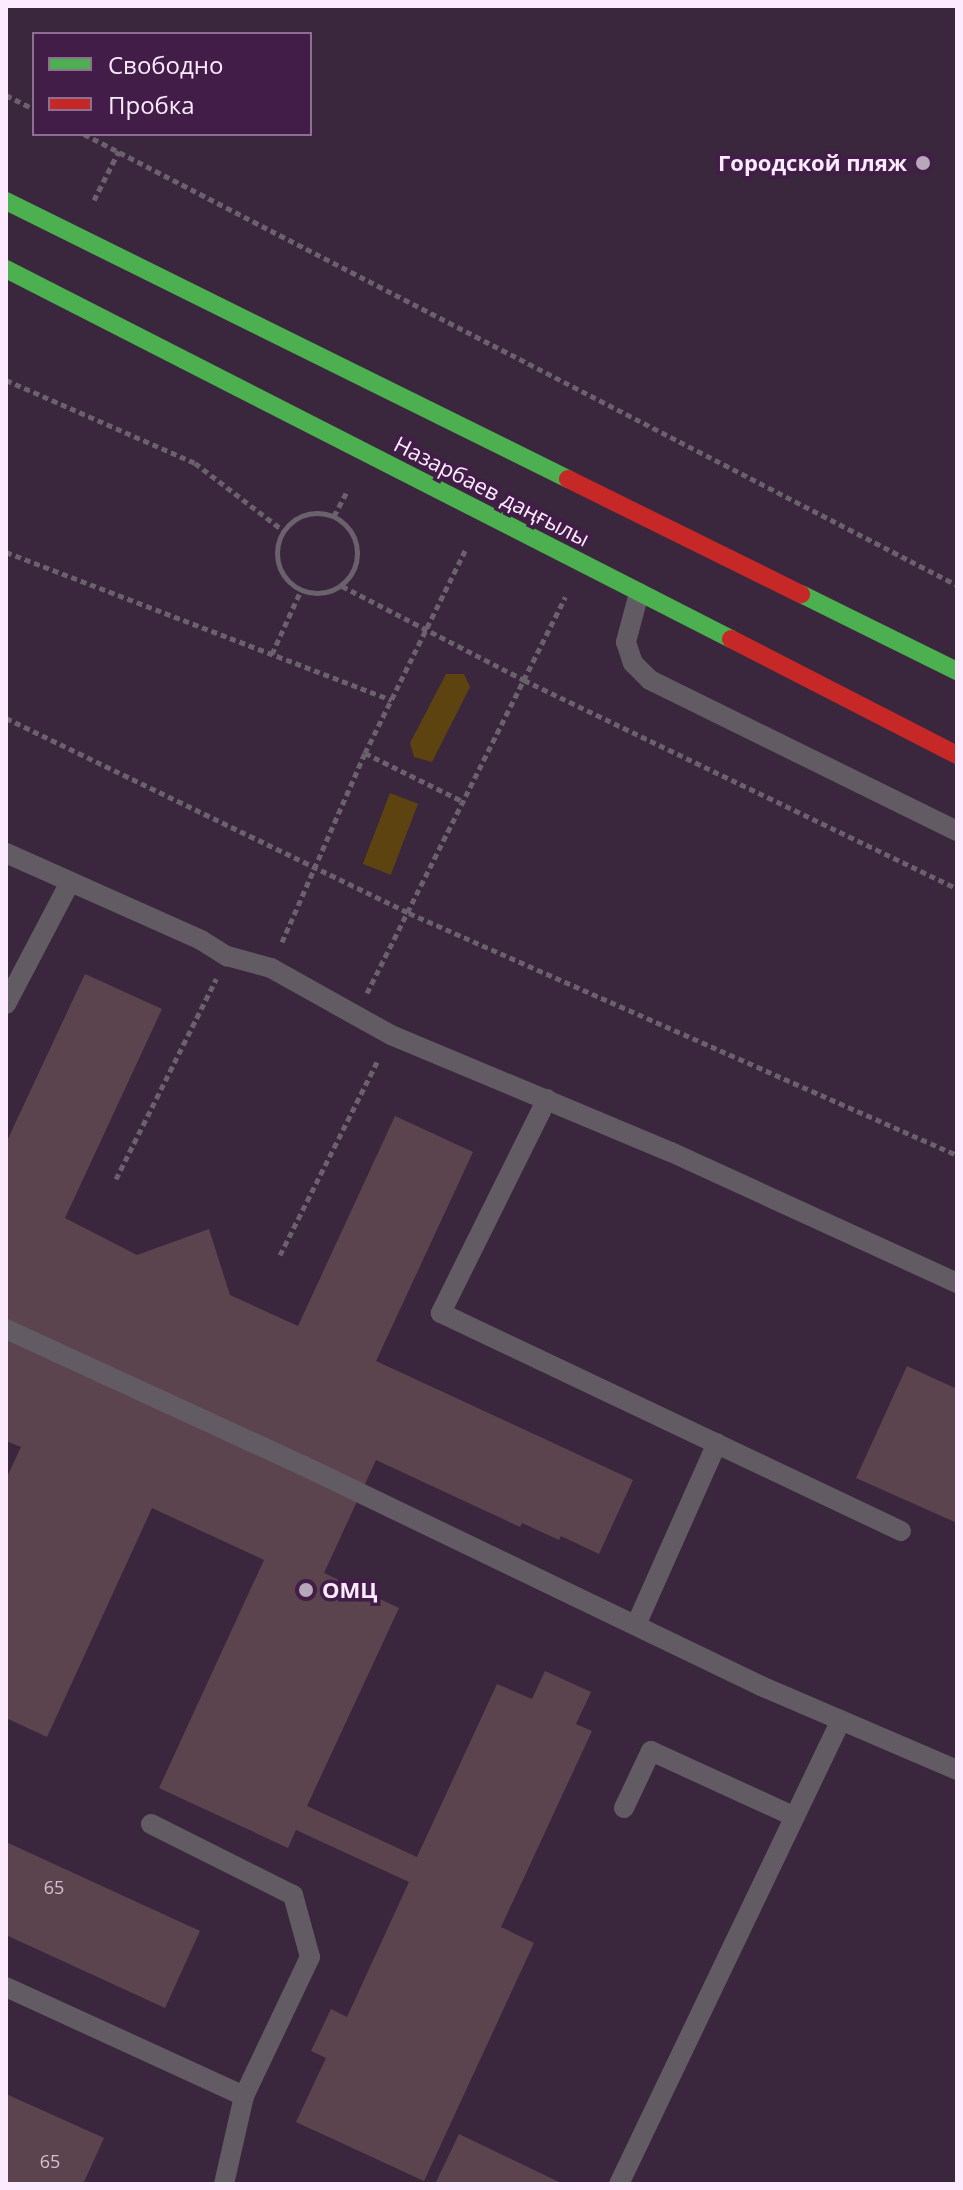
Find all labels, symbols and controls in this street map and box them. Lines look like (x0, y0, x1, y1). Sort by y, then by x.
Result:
legend (32, 32, 312, 136)
text: Свободно (108, 48, 223, 81)
text: Пробка (108, 88, 195, 121)
place label: Городской пляж (718, 150, 907, 176)
marker: Городской пляж (914, 154, 932, 172)
street label: Назарбаев даңғылы (390, 430, 594, 552)
place label: ОМЦ (322, 1577, 377, 1603)
marker: ОМЦ (297, 1581, 315, 1599)
house number: 65 (44, 1876, 64, 1898)
house number: 65 (40, 2150, 60, 2172)

